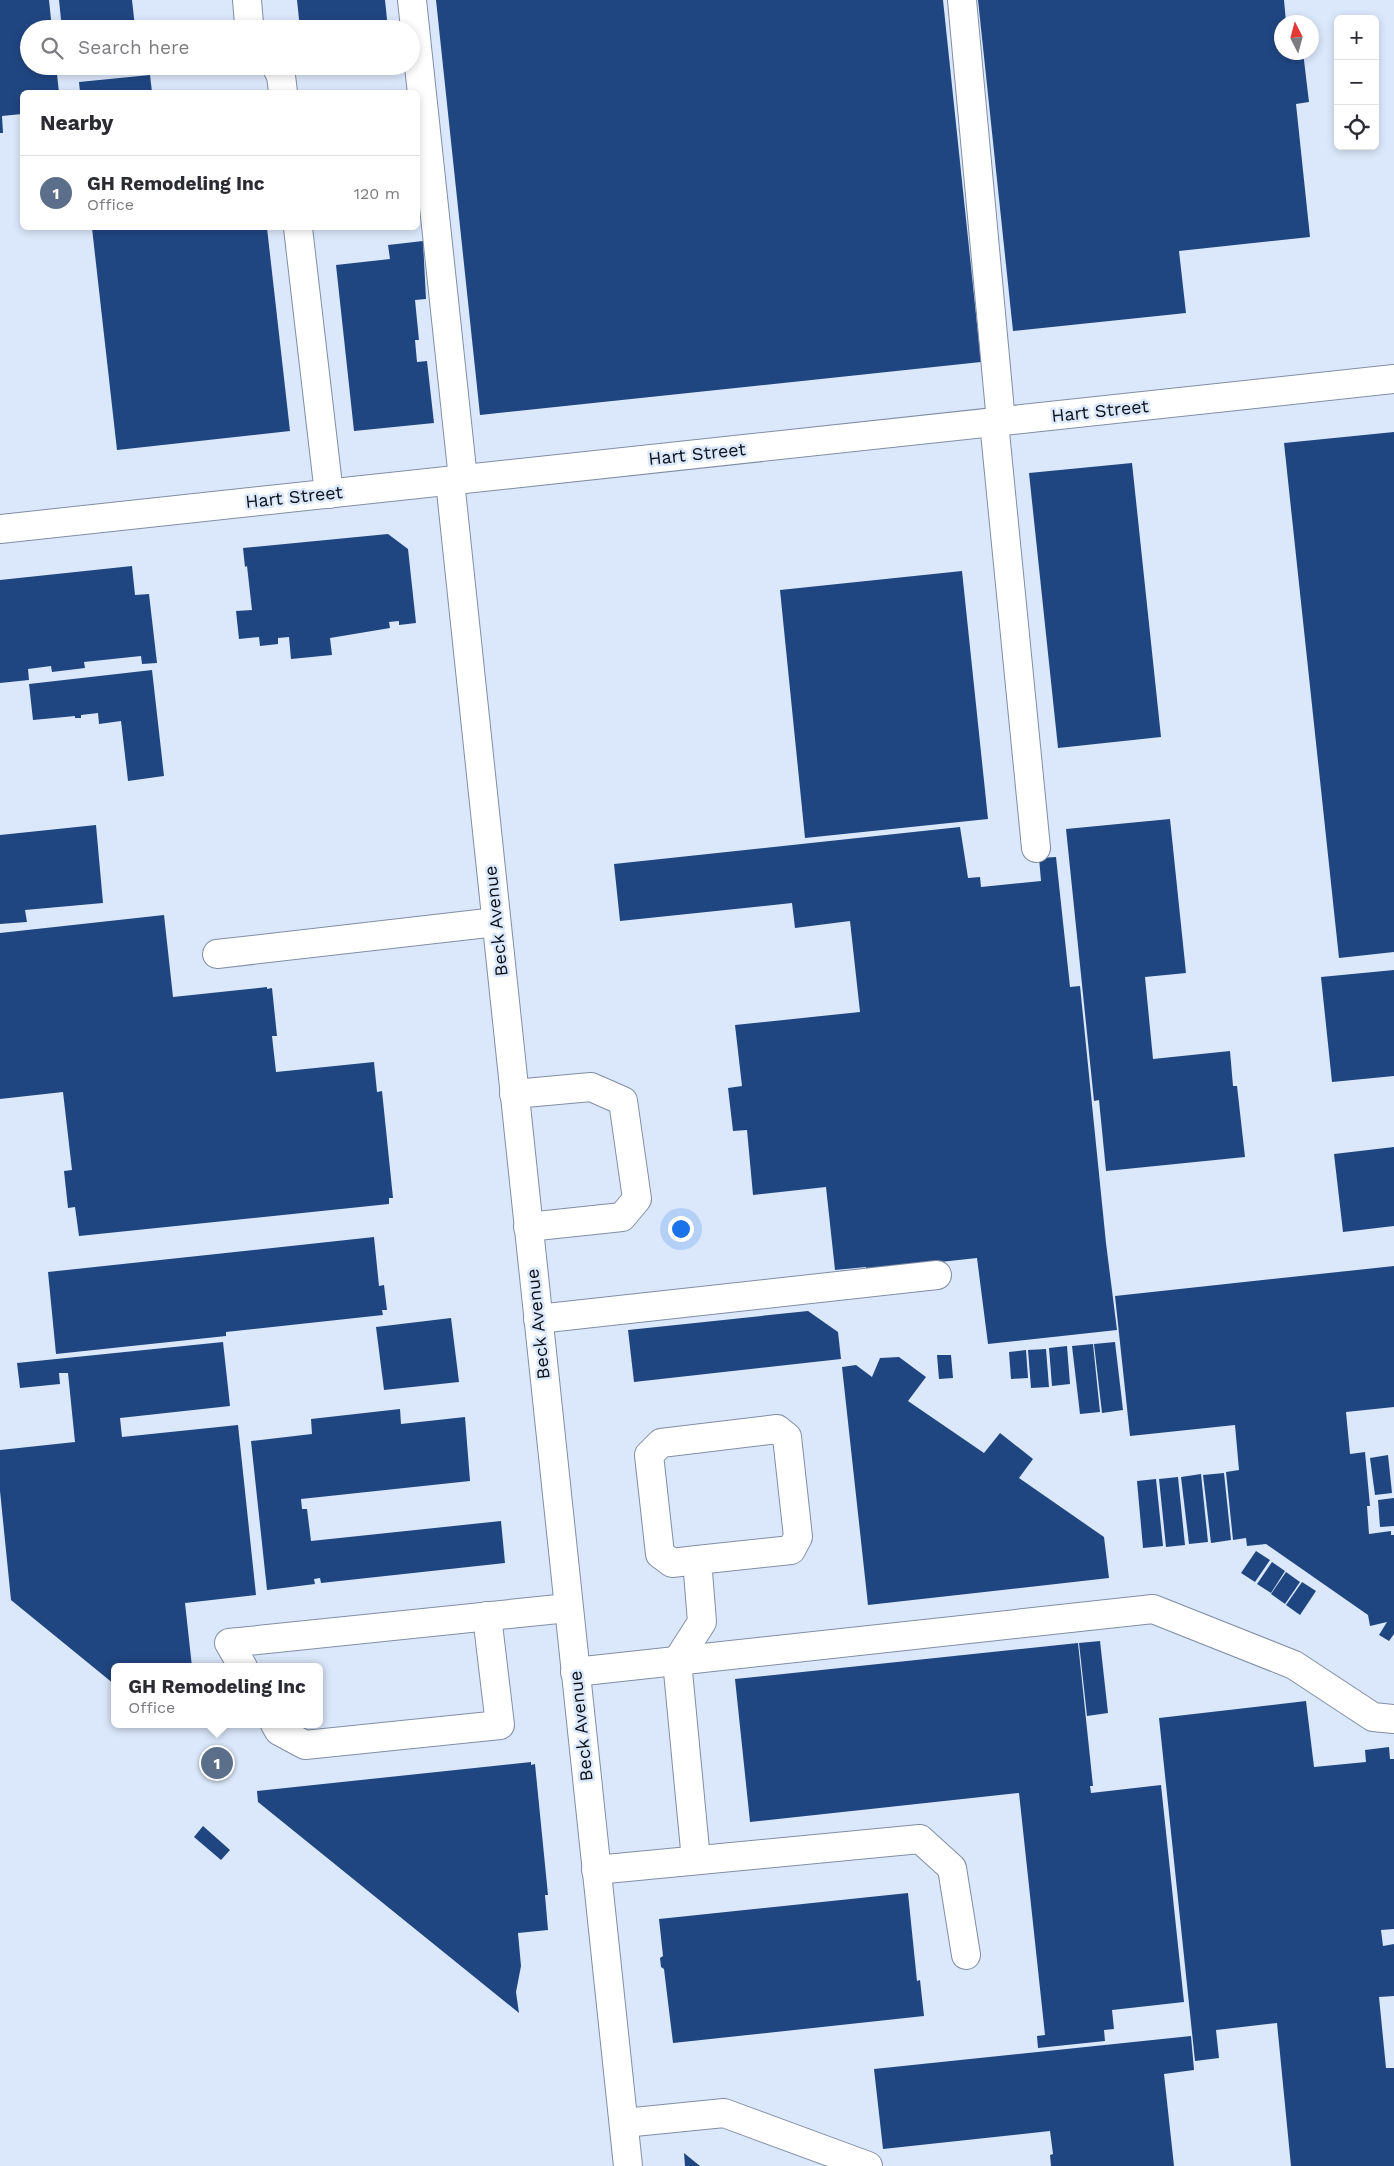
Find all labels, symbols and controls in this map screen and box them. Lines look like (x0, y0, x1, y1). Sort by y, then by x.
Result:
north arrow (1274, 15, 1319, 60)
map controls (1334, 15, 1379, 150)
button: + (1334, 15, 1379, 60)
search box (20, 20, 420, 75)
icon: search (38, 34, 66, 62)
text: Search here (78, 36, 189, 59)
button: − (1334, 60, 1379, 105)
button: locate (1334, 105, 1379, 150)
text: Nearby (40, 110, 113, 135)
text: GH Remodeling Inc (87, 172, 265, 195)
text: 1 (53, 184, 59, 203)
text: 120 m (354, 184, 400, 203)
text: Office (87, 195, 134, 214)
street label: Hart Street (1050, 395, 1150, 426)
street label: Hart Street (647, 438, 747, 469)
street label: Hart Street (244, 481, 344, 512)
street label: Beck Avenue (479, 865, 512, 977)
your location (668, 1216, 694, 1242)
street label: Beck Avenue (521, 1268, 554, 1380)
popup (111, 1663, 323, 1728)
street label: Beck Avenue (564, 1670, 597, 1782)
text: GH Remodeling Inc (128, 1675, 306, 1698)
text: Office (128, 1698, 175, 1717)
pin: 1 (201, 1744, 233, 1782)

